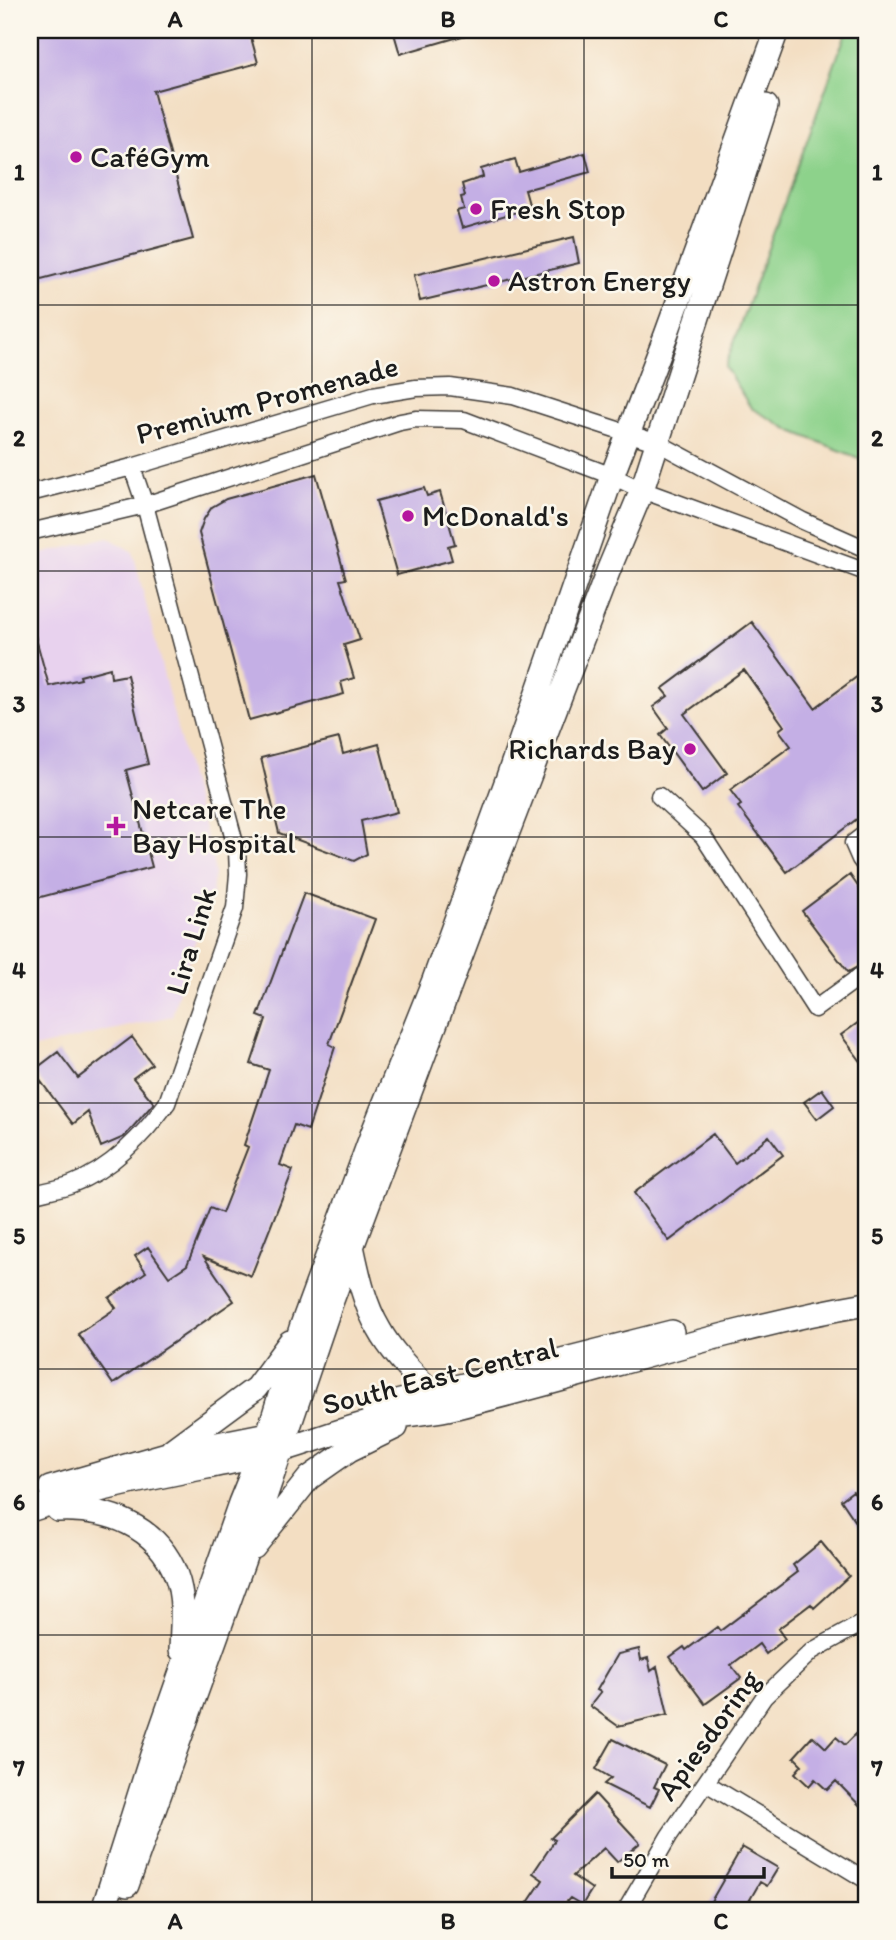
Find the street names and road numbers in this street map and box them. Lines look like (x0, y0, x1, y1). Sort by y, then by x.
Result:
street label: Premium Promenade (132, 347, 402, 452)
street label: Lira Link (157, 882, 225, 999)
street label: South East Central (318, 1328, 562, 1423)
street label: Apiesdoring (648, 1662, 768, 1807)

